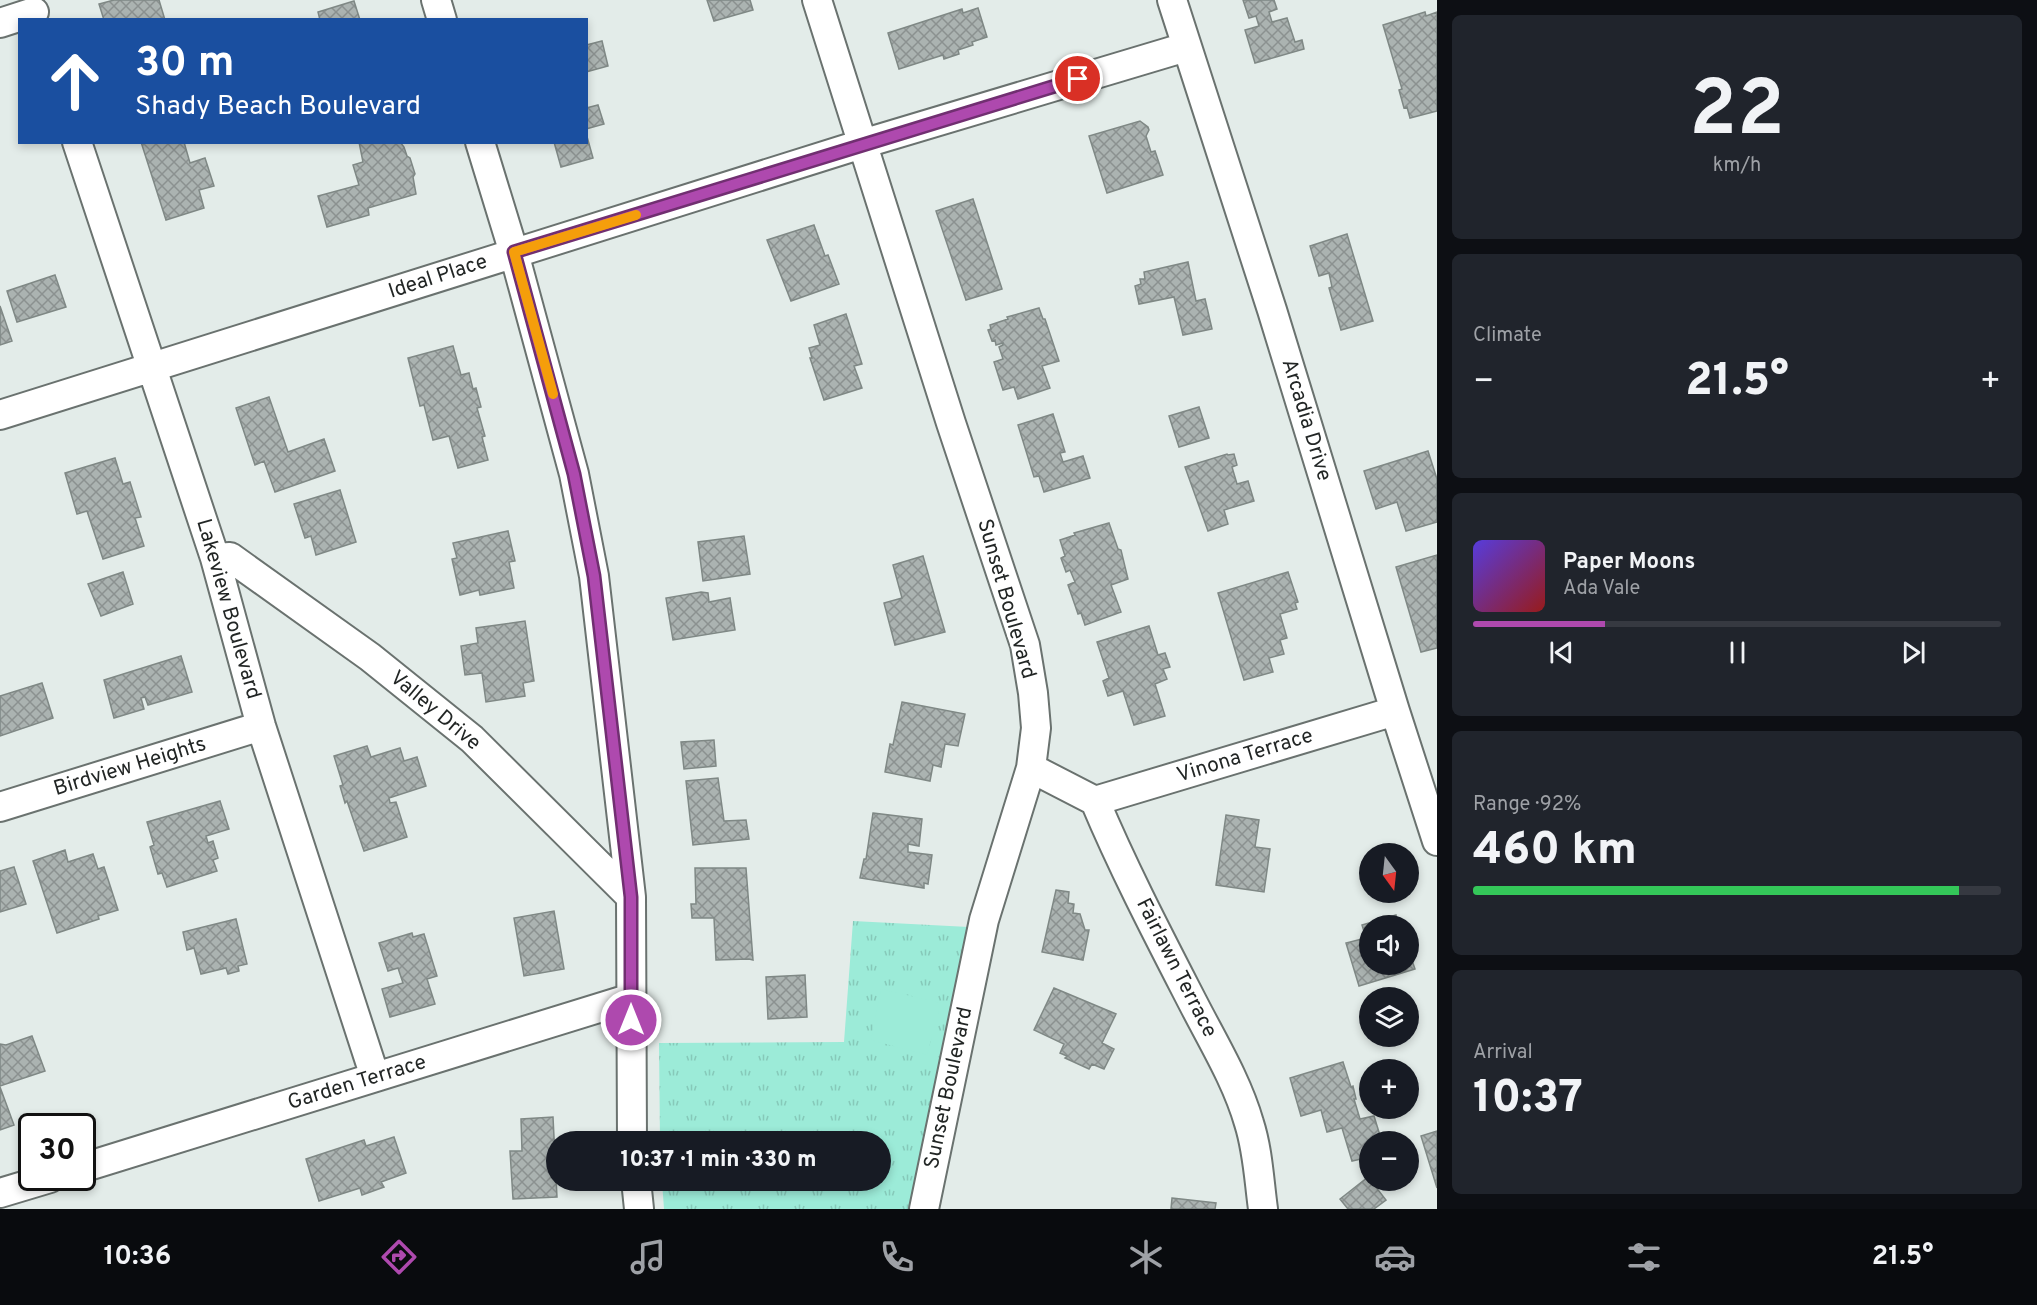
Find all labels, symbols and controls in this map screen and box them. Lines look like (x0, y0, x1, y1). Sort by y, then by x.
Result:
text: 30 m (135, 38, 234, 91)
icon: ahead (36, 42, 114, 120)
pin (1052, 53, 1103, 104)
icon: arrive (1061, 62, 1094, 95)
text: 22 (1689, 64, 1785, 163)
text: Shady Beach Boulevard (135, 90, 421, 124)
text: km/h (1713, 153, 1761, 179)
street label: Ideal Place (385, 248, 491, 306)
text: Climate (1473, 323, 1542, 349)
text: 21.5° (1685, 354, 1789, 411)
street label: Arcadia Drive (1275, 356, 1337, 484)
text: − (1473, 362, 1494, 404)
text: + (1980, 362, 2001, 404)
street label: Lakeview Boulevard (189, 516, 267, 702)
street label: Sunset Boulevard (970, 516, 1042, 682)
text: Paper Moons (1563, 549, 1695, 576)
text: Ada Vale (1563, 576, 1640, 602)
icon: previous (1545, 636, 1578, 669)
icon: pause (1721, 636, 1754, 669)
icon: next (1897, 636, 1930, 669)
street label: Valley Drive (384, 665, 486, 757)
street label: Vinona Terrace (1174, 722, 1316, 790)
street label: Birdview Heights (51, 731, 209, 803)
text: Range · 92% (1473, 792, 1581, 818)
text: 460 km (1473, 823, 1637, 880)
north arrow (1359, 843, 1419, 903)
map controls (1359, 843, 1419, 1191)
street label: Fairlawn Terrace (1129, 894, 1223, 1042)
button: sound (1359, 915, 1419, 975)
button: layers (1359, 987, 1419, 1047)
position arrow (599, 988, 663, 1052)
street label: Sunset Boulevard (919, 1005, 979, 1171)
text: Arrival (1473, 1040, 1533, 1066)
street label: Garden Terrace (284, 1049, 430, 1117)
button: + (1359, 1059, 1419, 1119)
text: 10:37 (1473, 1071, 1583, 1128)
speed limit sign: 30 (18, 1113, 96, 1191)
button: − (1359, 1131, 1419, 1191)
text: 10:37 · 1 min · 330 m (621, 1147, 816, 1174)
icon: directions (378, 1236, 420, 1278)
icon: music (627, 1236, 669, 1278)
icon: phone (876, 1236, 918, 1278)
icon: climate (1125, 1236, 1167, 1278)
icon: car (1374, 1236, 1416, 1278)
icon: filters (1623, 1236, 1665, 1278)
text: 10:36 (103, 1240, 171, 1274)
text: 21.5° (1872, 1240, 1933, 1274)

